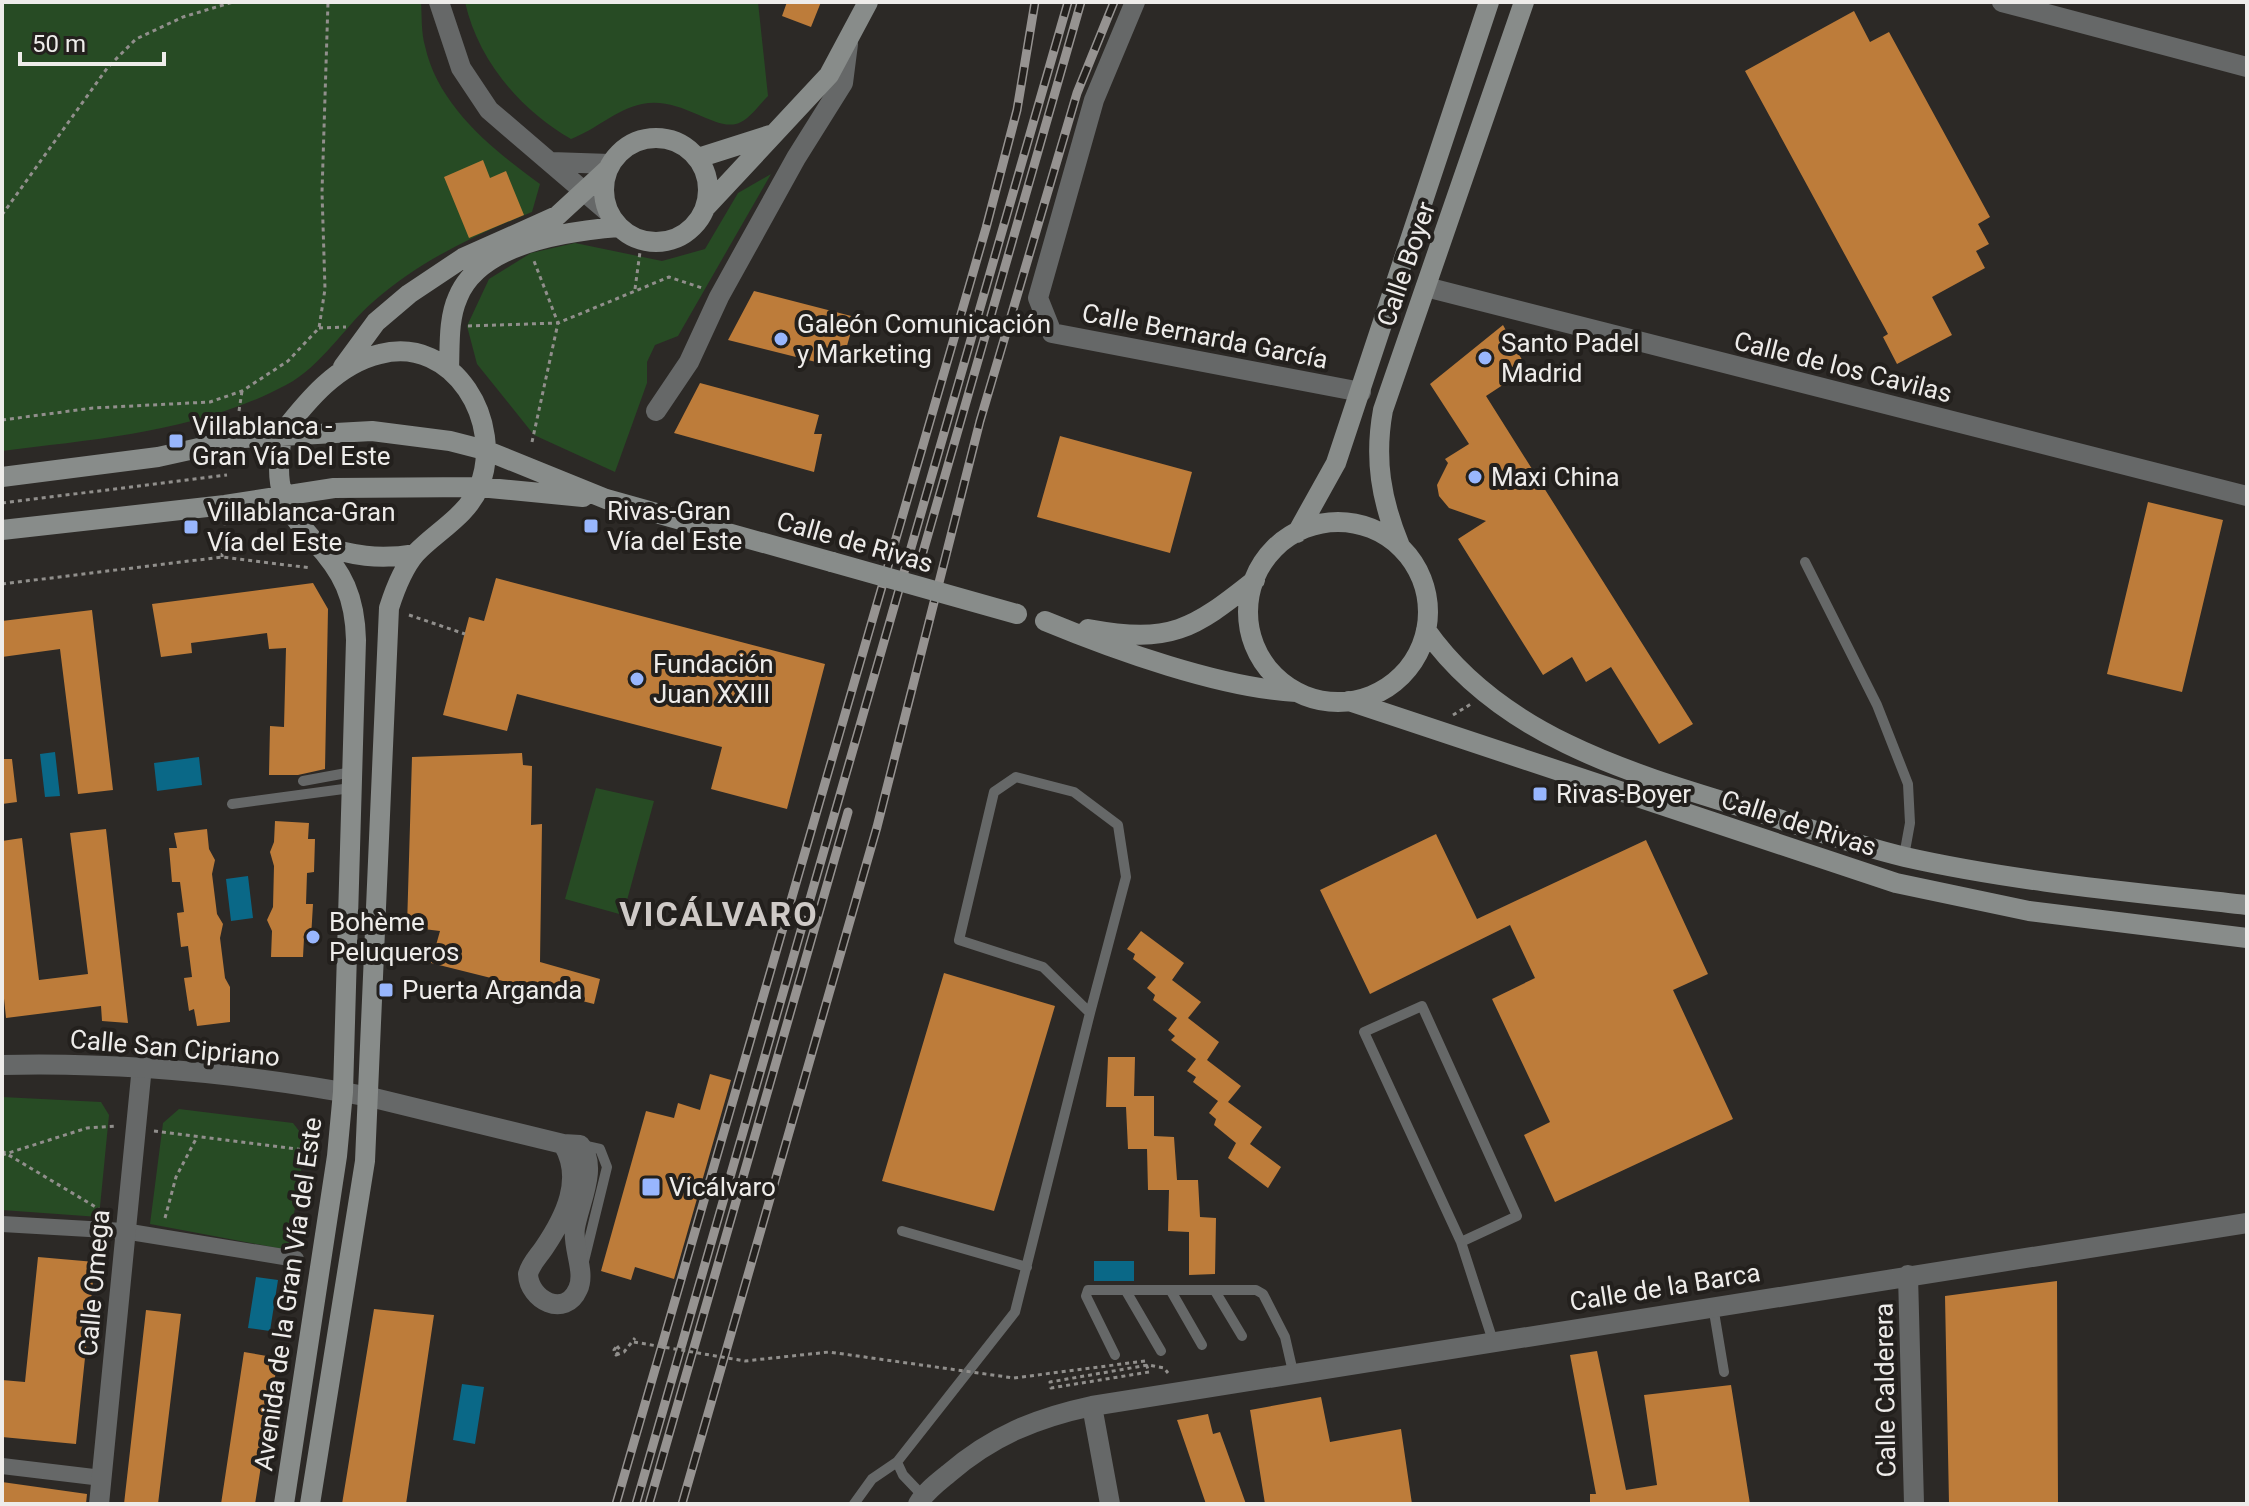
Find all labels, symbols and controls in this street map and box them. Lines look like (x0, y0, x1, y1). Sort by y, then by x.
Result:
scale bar (20, 16, 164, 66)
text: 50 m (32, 30, 86, 58)
street label: Calle Boyer (1371, 198, 1441, 330)
street label: Calle Bernarda García (1080, 297, 1330, 375)
place label: Galeón Comunicación y Marketing (797, 309, 1051, 369)
street label: Calle de los Cavilas (1731, 325, 1955, 409)
place label: Santo Padel Madrid (1501, 328, 1640, 388)
marker: Galeón Comunicación y Marketing (772, 330, 790, 348)
marker: Santo Padel Madrid (1476, 349, 1494, 367)
place label: Villablanca - Gran Vía Del Este (192, 411, 391, 471)
marker: Villablanca - Gran Vía Del Este (167, 432, 185, 450)
place label: Maxi China (1491, 462, 1620, 492)
marker: Maxi China (1466, 468, 1484, 486)
place label: Rivas-Gran Vía del Este (607, 496, 742, 556)
place label: Villablanca-Gran Vía del Este (207, 497, 396, 557)
street label: Calle de Rivas (773, 505, 937, 579)
marker: Rivas-Gran Vía del Este (582, 517, 600, 535)
marker: Villablanca-Gran Vía del Este (182, 518, 200, 536)
place label: Fundación Juan XXIII (653, 649, 774, 709)
marker: Fundación Juan XXIII (628, 670, 646, 688)
place label: Rivas-Boyer (1556, 779, 1691, 809)
street label: Calle de Rivas (1718, 784, 1880, 862)
marker: Rivas-Boyer (1531, 785, 1549, 803)
district label: VICÁLVARO (619, 894, 819, 934)
place label: Bohème Peluqueros (329, 907, 459, 967)
marker: Bohème Peluqueros (304, 928, 322, 946)
place label: Puerta Arganda (402, 975, 583, 1005)
marker: Puerta Arganda (377, 981, 395, 999)
street label: Calle San Cipriano (69, 1024, 281, 1072)
street label: Avenida de la Gran Vía del Este (248, 1115, 328, 1473)
place label: Vicálvaro (669, 1172, 776, 1202)
marker: Vicálvaro (640, 1176, 662, 1198)
street label: Calle Omega (73, 1208, 115, 1358)
street label: Calle de la Barca (1568, 1257, 1762, 1317)
street label: Calle Calderera (1868, 1302, 1902, 1478)

